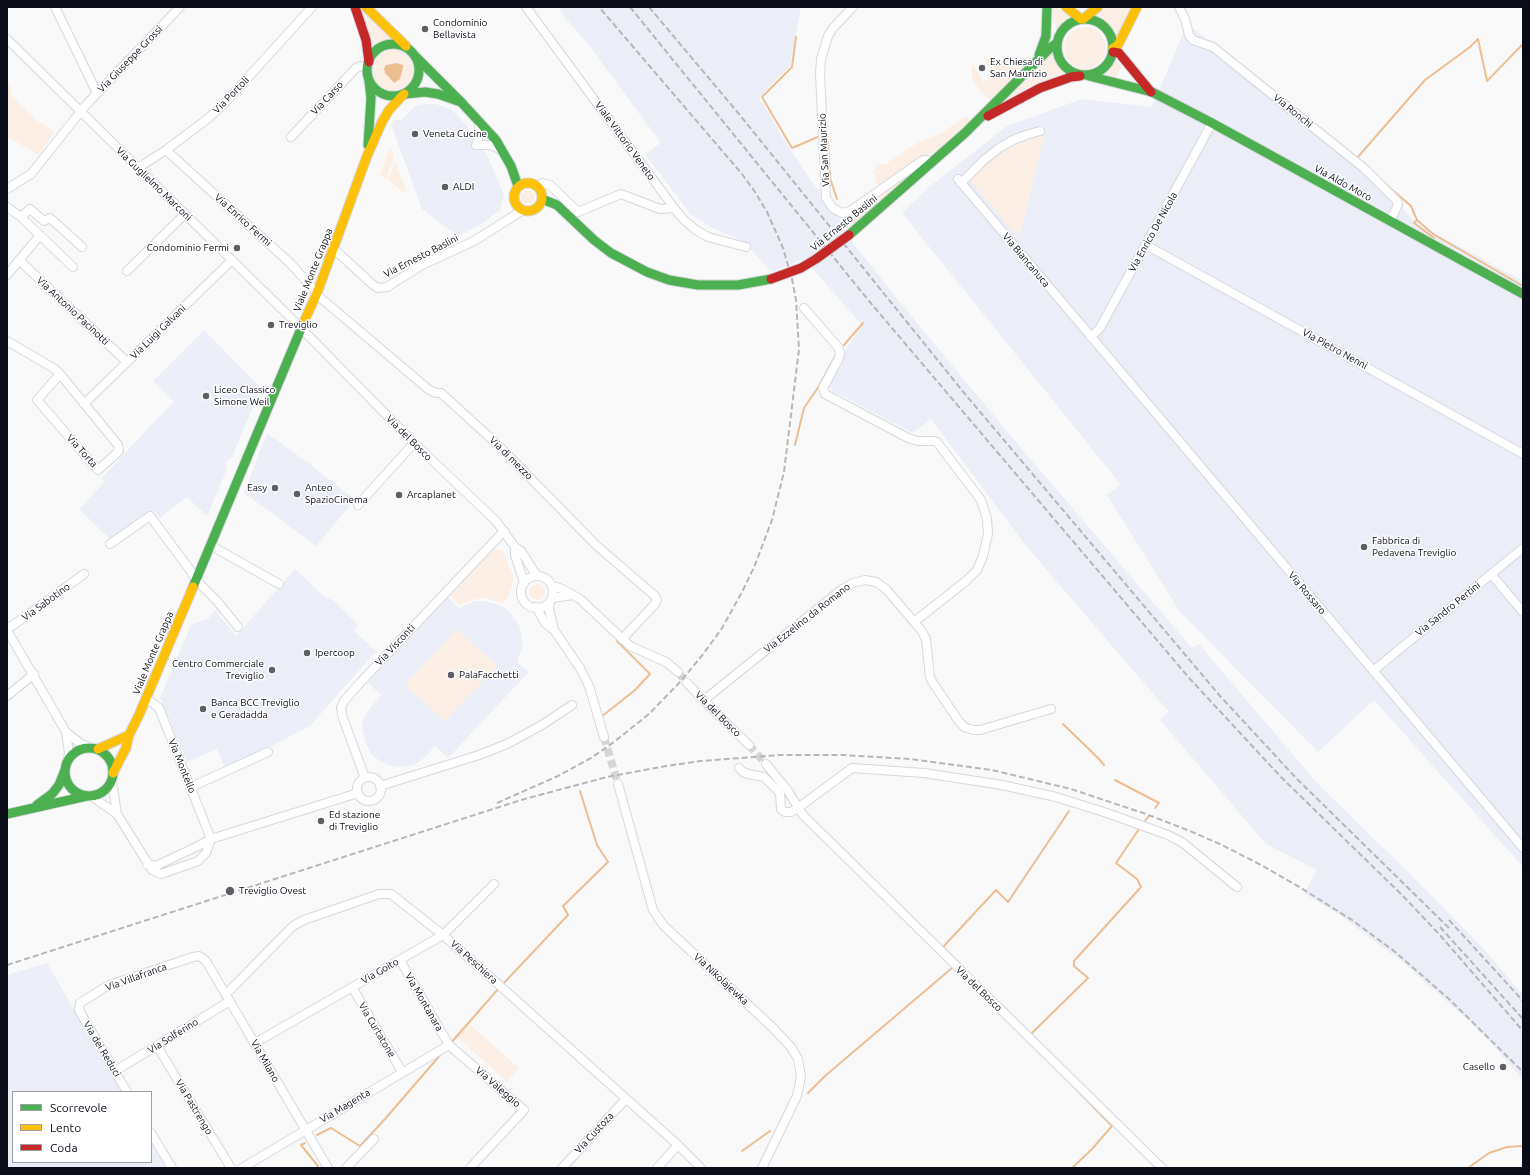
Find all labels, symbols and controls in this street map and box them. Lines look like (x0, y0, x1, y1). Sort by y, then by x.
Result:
place label: Condominio Bellavista (433, 17, 487, 40)
street label: Via Giuseppe Grossi (95, 23, 165, 95)
marker: Condominio Bellavista (420, 24, 430, 34)
place label: Ex Chiesa di San Maurizio (990, 56, 1047, 80)
marker: Ex Chiesa di San Maurizio (977, 63, 987, 73)
street label: Via Portoli (210, 74, 252, 116)
street label: Via Carso (308, 79, 346, 117)
street label: Via Ronchi (1271, 92, 1315, 130)
street label: Viale Vittorio Veneto (592, 99, 658, 183)
street label: Via San Maurizio (816, 113, 832, 187)
place label: Veneta Cucine (423, 128, 487, 140)
marker: Veneta Cucine (410, 129, 420, 139)
street label: Via Guglielmo Marconi (114, 145, 194, 223)
street label: Via Aldo Moro (1312, 162, 1374, 204)
place label: ALDI (453, 181, 474, 193)
marker: ALDI (440, 182, 450, 192)
street label: Via Enrico De Nicola (1126, 190, 1180, 274)
street label: Via Enrico Fermi (212, 191, 274, 249)
street label: Via Ernesto Baslini (808, 192, 880, 254)
street label: Viale Monte Grappa (291, 226, 335, 314)
street label: Via Biancanuca (1000, 230, 1052, 290)
street label: Via Ernesto Baslini (381, 232, 461, 280)
place label: Condominio Fermi (147, 242, 229, 254)
marker: Condominio Fermi (232, 243, 242, 253)
street label: Via Antonio Pacinotti (34, 274, 112, 348)
street label: Via Luigi Galvani (128, 302, 188, 362)
place label: Treviglio (279, 319, 317, 331)
marker: Treviglio (266, 320, 276, 330)
street label: Via Pietro Nenni (1300, 326, 1370, 372)
place label: Liceo Classico Simone Weil (214, 384, 275, 408)
marker: Liceo Classico Simone Weil (201, 391, 211, 401)
street label: Via del Bosco (384, 413, 434, 463)
street label: Via Torta (64, 432, 100, 470)
street label: Via di mezzo (487, 434, 535, 482)
place label: Easy (247, 482, 267, 494)
place label: Anteo SpazioCinema (305, 482, 368, 506)
marker: Easy (270, 483, 280, 493)
marker: Anteo SpazioCinema (292, 489, 302, 499)
place label: Arcaplanet (407, 489, 456, 501)
marker: Arcaplanet (394, 490, 404, 500)
place label: Fabbrica di Pedavena Treviglio (1372, 535, 1456, 558)
marker: Fabbrica di Pedavena Treviglio (1359, 542, 1369, 552)
street label: Via Rossaro (1286, 569, 1328, 617)
street label: Via Sandro Pertini (1413, 579, 1483, 639)
street label: Via Sabotino (20, 581, 72, 623)
street label: Via Ezzelino da Romano (761, 581, 853, 655)
street label: Viale Monte Grappa (130, 610, 176, 696)
street label: Via Visconti (373, 622, 417, 668)
place label: Ipercoop (315, 647, 355, 659)
marker: Ipercoop (302, 648, 312, 658)
place label: Centro Commerciale Treviglio (172, 658, 264, 682)
marker: Centro Commerciale Treviglio (267, 665, 277, 675)
place label: PalaFacchetti (459, 669, 519, 681)
marker: PalaFacchetti (446, 670, 456, 680)
street label: Via del Bosco (693, 689, 743, 739)
place label: Banca BCC Treviglio e Geradadda (211, 697, 300, 720)
marker: Banca BCC Treviglio e Geradadda (198, 704, 208, 714)
street label: Via Montello (166, 737, 198, 795)
place label: Ed stazione di Treviglio (329, 809, 380, 832)
marker: Ed stazione di Treviglio (316, 816, 326, 826)
marker: Treviglio Ovest (224, 885, 236, 897)
place label: Treviglio Ovest (239, 885, 306, 897)
street label: Via Peschiera (448, 938, 500, 986)
street label: Via Nikolajewka (691, 951, 751, 1007)
street label: Via Goito (359, 956, 401, 986)
street label: Via Villafranca (104, 960, 168, 994)
street label: Via del Bosco (953, 964, 1005, 1014)
street label: Via Montanara (402, 971, 446, 1033)
street label: Via Curtatone (356, 1000, 398, 1060)
street label: Via Solferino (146, 1016, 200, 1056)
street label: Via dei Reduci (81, 1019, 123, 1079)
street label: Via Milano (248, 1038, 282, 1084)
place label: Casello (1463, 1061, 1495, 1073)
marker: Casello (1498, 1062, 1508, 1072)
street label: Via Valeggio (473, 1064, 523, 1110)
street label: Via Pastrengo (173, 1077, 215, 1137)
street label: Via Magenta (318, 1086, 372, 1126)
legend (12, 1091, 152, 1163)
text: Scorrevole (50, 1101, 107, 1114)
street label: Via Custoza (572, 1110, 616, 1156)
text: Lento (50, 1121, 81, 1134)
text: Coda (50, 1141, 78, 1154)

